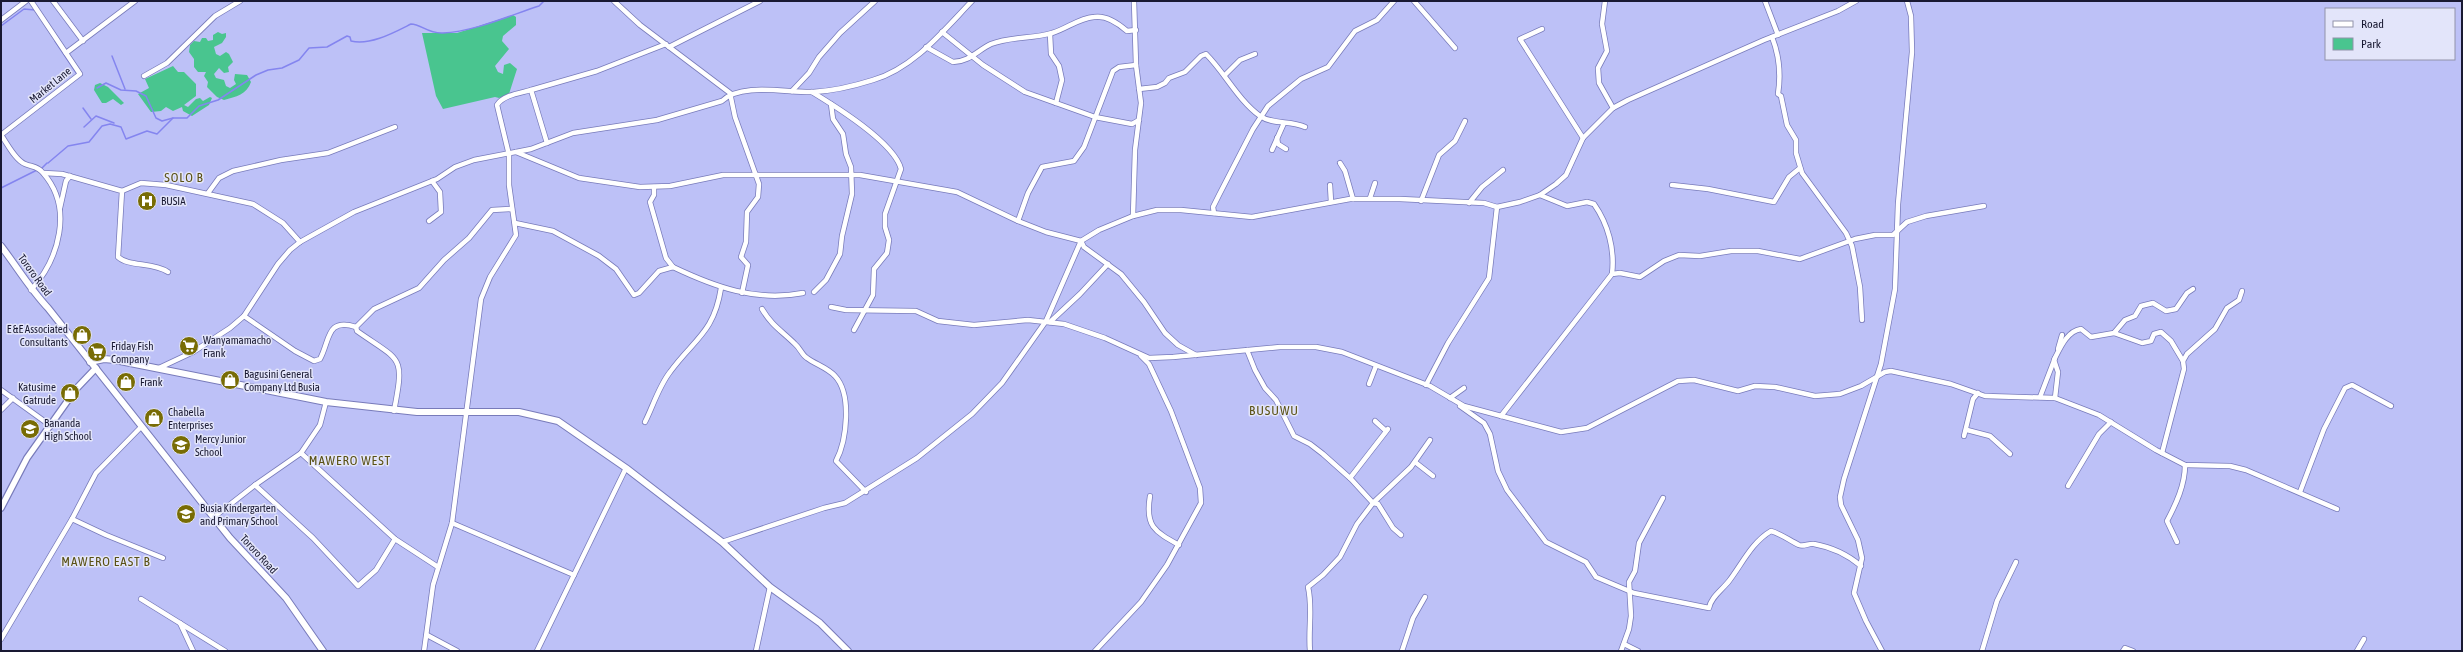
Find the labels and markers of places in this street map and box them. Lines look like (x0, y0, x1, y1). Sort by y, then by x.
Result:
hospital icon: BUSIA (136, 190, 158, 212)
place label: BUSIA (161, 195, 186, 207)
place label: E &E Associated Consultants (7, 323, 68, 348)
shop icon: E &E Associated Consultants (71, 324, 93, 346)
place label: Wanyamamacho Frank (203, 334, 271, 359)
supermarket icon: Wanyamamacho Frank (178, 335, 200, 357)
place label: Friday Fish Company (111, 340, 154, 365)
supermarket icon: Friday Fish Company (86, 341, 108, 363)
place label: Bagusini General Company Ltd Busia (244, 368, 320, 393)
shop icon: Bagusini General Company Ltd Busia (219, 369, 241, 391)
shop icon: Frank (115, 371, 137, 393)
place label: Frank (140, 376, 163, 388)
place label: Katusime Gatrude (18, 381, 56, 406)
shop icon: Katusime Gatrude (59, 382, 81, 404)
place label: Chabella Enterprises (168, 406, 213, 431)
shop icon: Chabella Enterprises (143, 407, 165, 429)
place label: Bananda High School (44, 417, 92, 442)
school or university icon: Bananda High School (19, 418, 41, 440)
place label: Mercy Junior School (195, 433, 247, 458)
school or university icon: Mercy Junior School (170, 434, 192, 456)
place label: Busia Kindergarten and Primary School (200, 502, 278, 527)
school or university icon: Busia Kindergarten and Primary School (175, 503, 197, 525)

